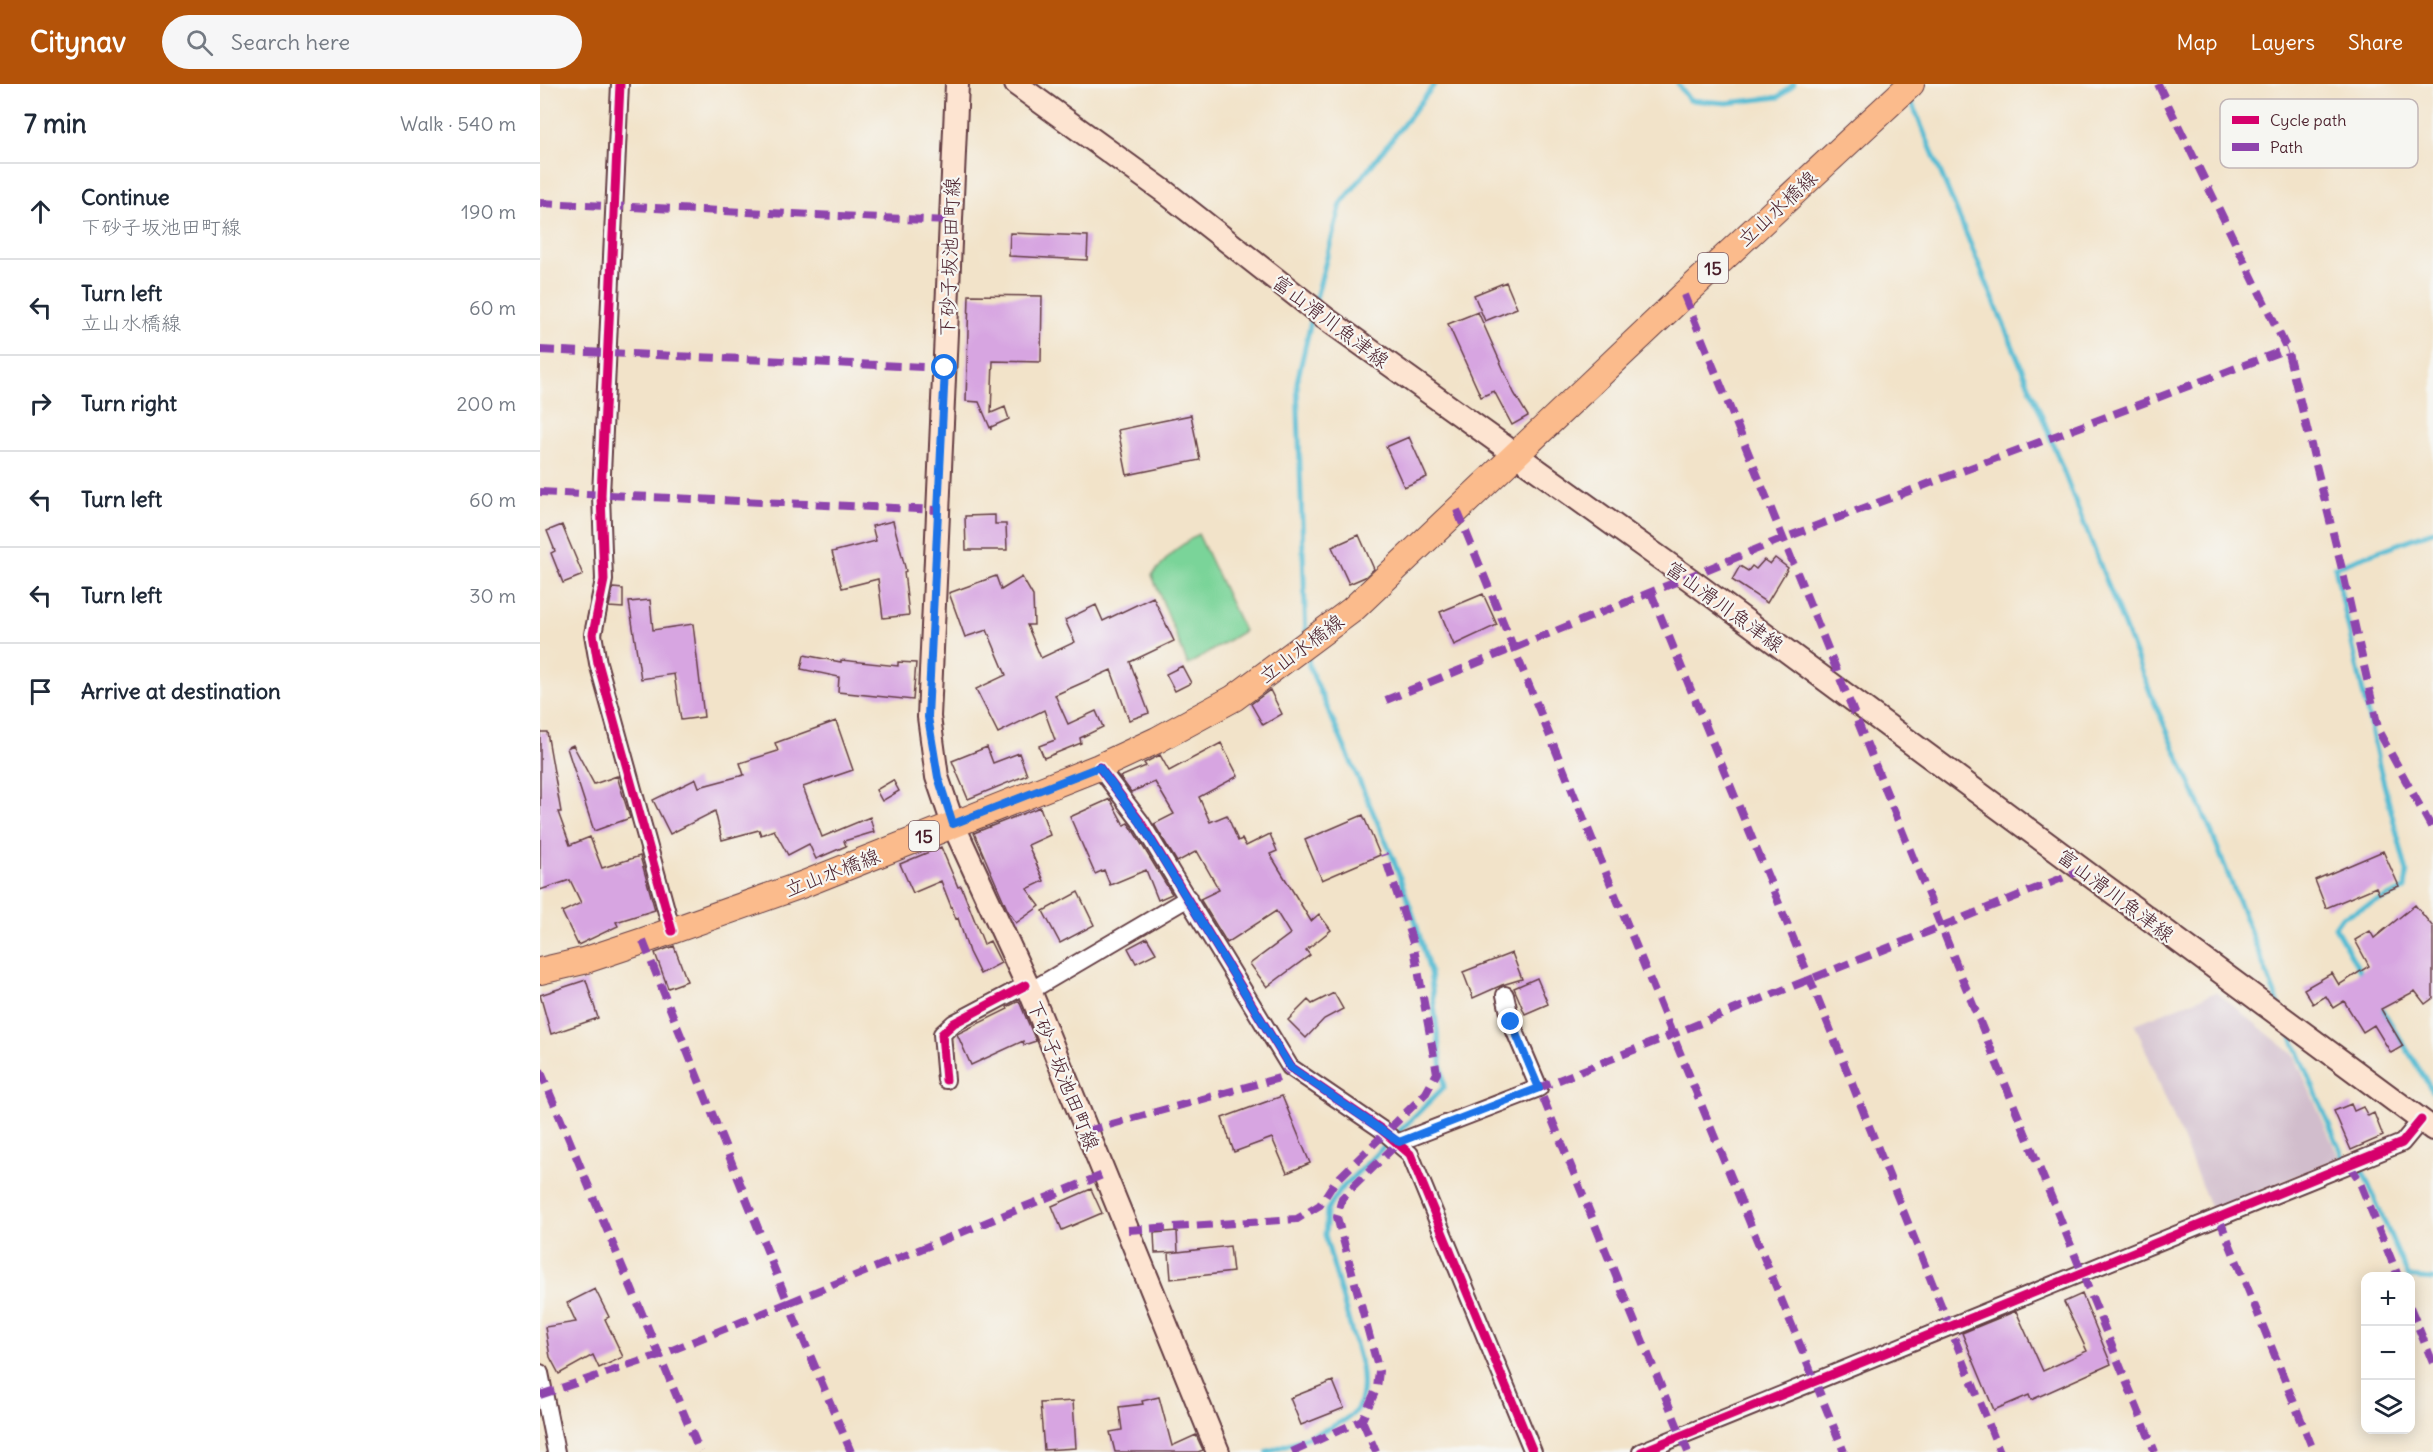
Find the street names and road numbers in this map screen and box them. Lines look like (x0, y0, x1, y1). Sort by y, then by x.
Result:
street label: 立山水橋線 (1732, 165, 1822, 251)
street label: 下砂子坂池田町線 (934, 177, 964, 337)
road number: 15 (1698, 253, 1728, 283)
street label: 富山滑川魚津線 (1268, 269, 1394, 373)
street label: 富山滑川魚津線 (1661, 555, 1789, 657)
street label: 立山水橋線 (1254, 608, 1348, 688)
road number: 15 (909, 821, 939, 851)
street label: 立山水橋線 (781, 842, 883, 902)
street label: 富山滑川魚津線 (2053, 843, 2179, 947)
street label: 下砂子坂池田町線 (1022, 996, 1106, 1154)

